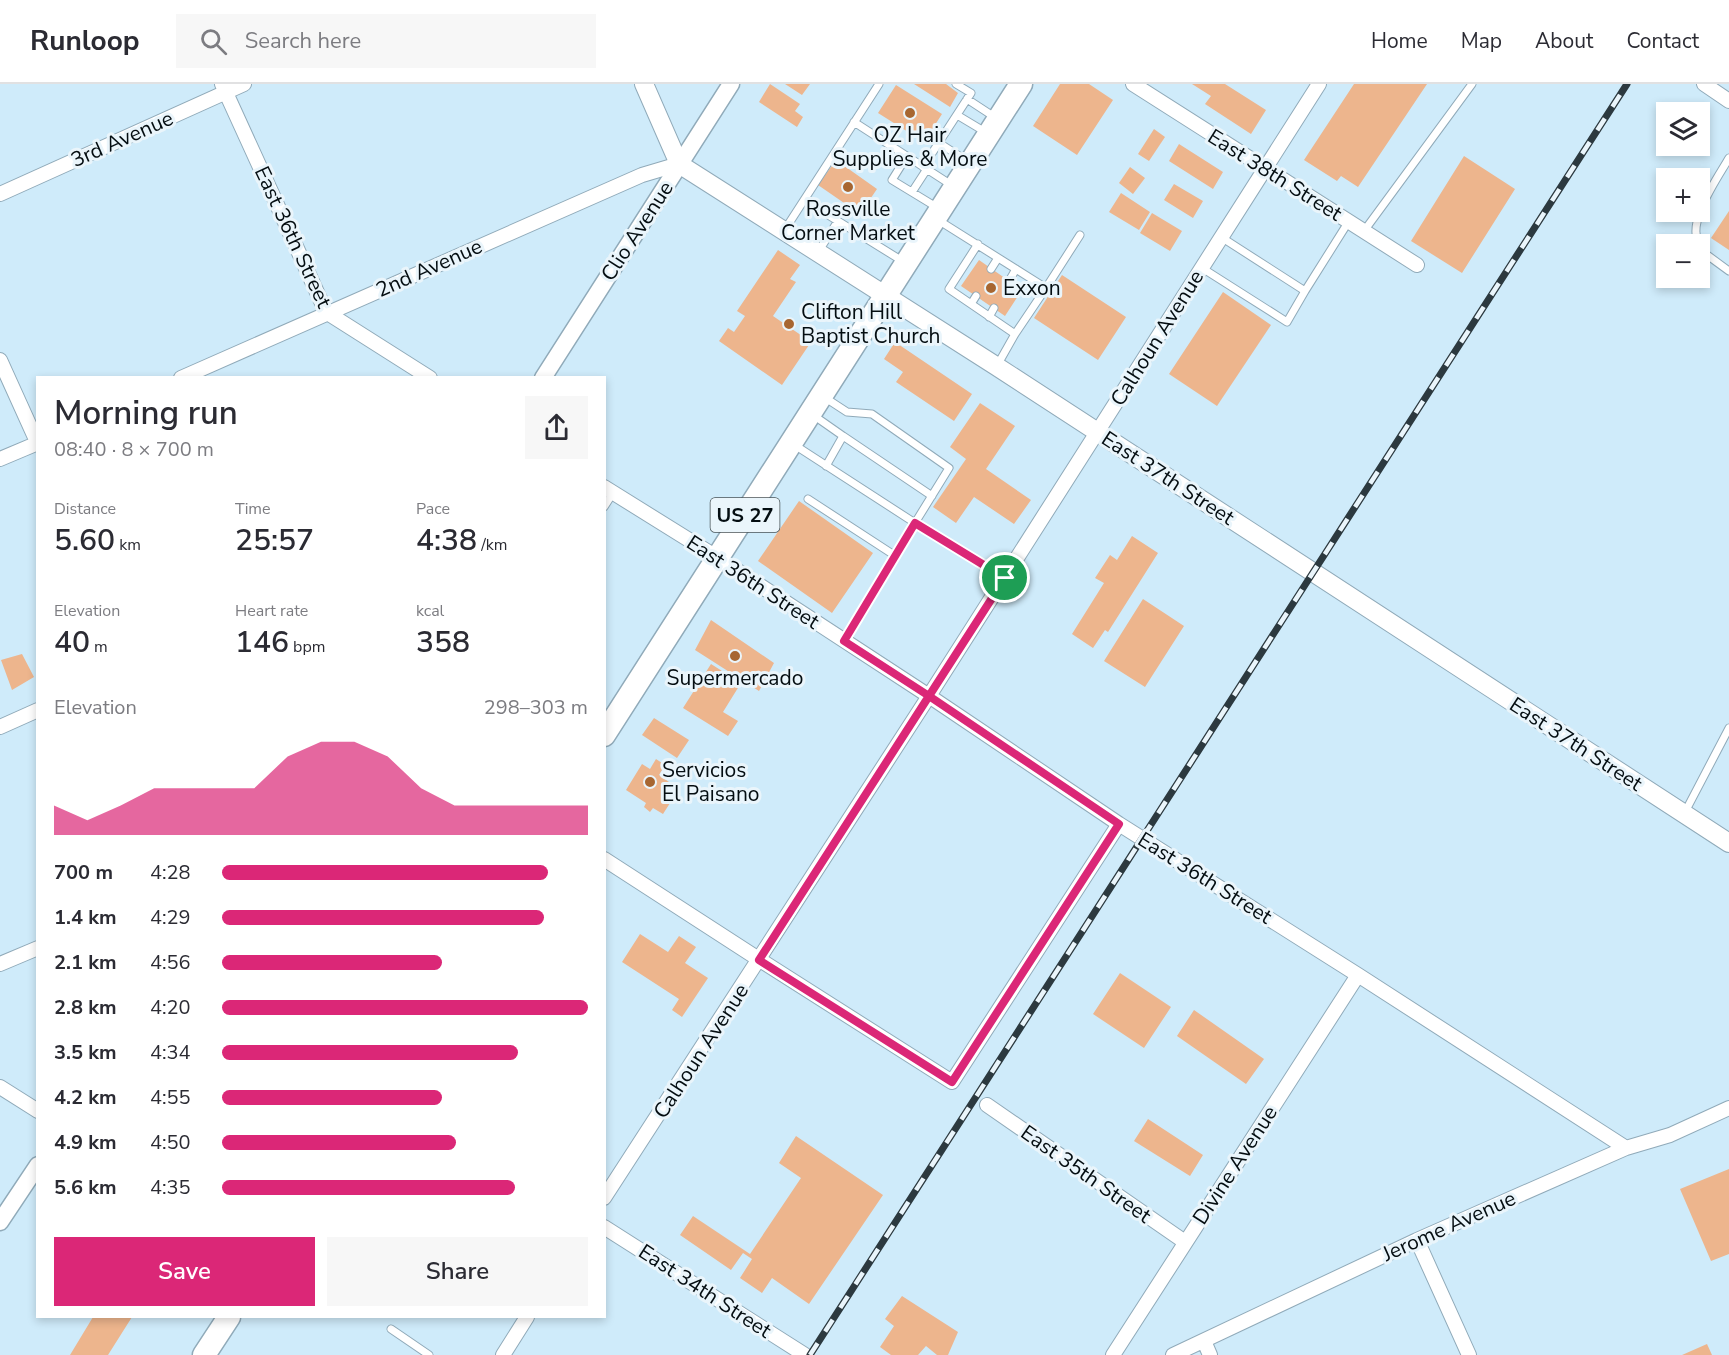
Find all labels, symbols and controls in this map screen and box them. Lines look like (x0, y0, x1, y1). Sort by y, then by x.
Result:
search box (176, 14, 596, 68)
text: Runloop (30, 22, 140, 60)
icon: search (197, 25, 230, 58)
text: Search here (245, 26, 361, 56)
text: Home (1371, 27, 1428, 55)
text: Map (1461, 27, 1502, 55)
text: About (1535, 27, 1593, 55)
text: Contact (1626, 27, 1699, 55)
map controls (1656, 102, 1710, 288)
button: layers (1656, 102, 1710, 156)
street label: 3rd Avenue (66, 104, 178, 174)
marker: OZ Hair Supplies & More (903, 106, 917, 120)
place label: OZ Hair Supplies & More (832, 121, 988, 173)
street label: East 38th Street (1203, 123, 1348, 228)
street label: East 36th Street (248, 162, 338, 313)
button: + (1656, 168, 1710, 222)
street label: Clio Avenue (594, 176, 680, 286)
marker: Rossville Corner Market (841, 180, 855, 194)
place label: Rossville Corner Market (781, 195, 916, 247)
street label: 2nd Avenue (371, 232, 487, 304)
button: − (1656, 234, 1710, 288)
street label: Calhoun Avenue (1104, 265, 1210, 411)
place label: Exxon (1003, 274, 1061, 302)
marker: Exxon (984, 281, 998, 295)
place label: Clifton Hill Baptist Church (801, 298, 940, 350)
marker: Clifton Hill Baptist Church (782, 317, 796, 331)
text: Morning run (54, 391, 238, 436)
button: share (525, 396, 588, 459)
street label: East 37th Street (1096, 425, 1240, 532)
text: 08:40 · 8 × 700 m (54, 436, 214, 463)
text: Distance (54, 498, 116, 520)
text: Time (235, 498, 271, 520)
text: Pace (416, 498, 450, 520)
road number: US 27 (710, 498, 780, 532)
text: 5.60 (54, 520, 115, 561)
text: 25:57 (235, 520, 314, 561)
text: 4:38 (416, 520, 477, 561)
street label: East 36th Street (681, 529, 825, 636)
text: km (115, 534, 141, 556)
text: /km (477, 534, 507, 556)
pin (979, 552, 1030, 603)
icon: arrive (988, 561, 1021, 594)
text: Elevation (54, 600, 120, 622)
text: Heart rate (235, 600, 308, 622)
text: kcal (416, 600, 444, 622)
text: 40 (54, 622, 90, 663)
text: 146 (235, 622, 289, 663)
text: 358 (416, 622, 470, 663)
text: m (90, 636, 108, 658)
text: bpm (289, 636, 325, 658)
marker: Supermercado (728, 649, 742, 663)
place label: Supermercado (667, 664, 803, 692)
street label: East 37th Street (1504, 691, 1648, 798)
text: Elevation (54, 694, 137, 721)
text: 298–303 m (484, 694, 588, 721)
place label: Servicios El Paisano (662, 756, 759, 808)
marker: Servicios El Paisano (643, 775, 657, 789)
street label: East 36th Street (1133, 826, 1278, 931)
text: 700 m (54, 859, 113, 886)
text: 4:28 (150, 859, 191, 886)
text: 1.4 km (54, 904, 117, 931)
text: 4:29 (150, 904, 191, 931)
text: 2.1 km (54, 949, 117, 976)
text: 4:56 (150, 949, 191, 976)
street label: Calhoun Avenue (647, 978, 755, 1124)
text: 2.8 km (54, 994, 117, 1021)
text: 4:20 (150, 994, 191, 1021)
text: 3.5 km (54, 1039, 117, 1066)
text: 4:34 (150, 1039, 191, 1066)
text: 4.2 km (54, 1084, 117, 1111)
text: 4:55 (150, 1084, 191, 1111)
street label: Divine Avenue (1186, 1100, 1284, 1230)
street label: East 35th Street (1015, 1119, 1157, 1230)
text: 4.9 km (54, 1129, 117, 1156)
text: 4:50 (150, 1129, 191, 1156)
text: 5.6 km (54, 1174, 117, 1201)
text: 4:35 (150, 1174, 191, 1201)
street label: Jerome Avenue (1377, 1184, 1520, 1268)
button: Save (54, 1237, 315, 1306)
button: Share (327, 1237, 588, 1306)
street label: East 34th Street (633, 1238, 777, 1345)

